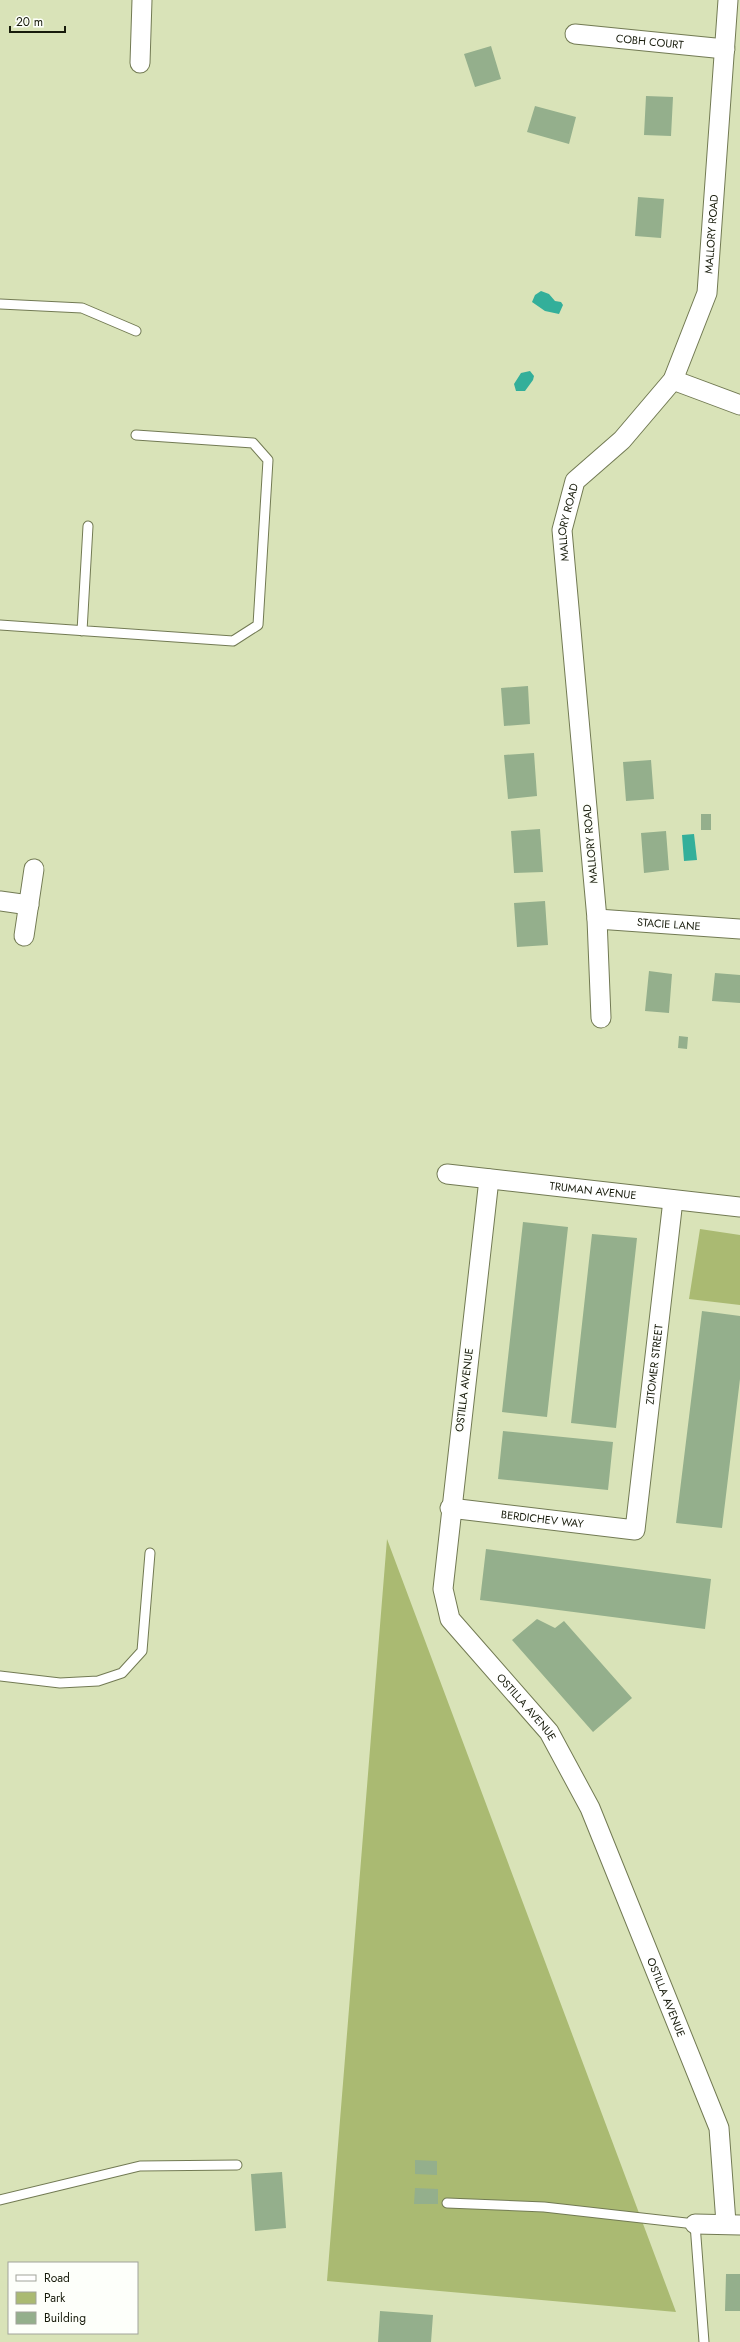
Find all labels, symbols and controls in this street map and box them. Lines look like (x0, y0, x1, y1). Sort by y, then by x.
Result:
scale bar (10, 8, 65, 34)
text: 20 m (16, 13, 43, 31)
street label: COBH COURT (615, 30, 684, 53)
street label: MALLORY ROAD (700, 193, 722, 274)
street label: MALLORY ROAD (554, 481, 582, 562)
street label: MALLORY ROAD (579, 803, 601, 884)
street label: STACIE LANE (636, 914, 701, 934)
street label: TRUMAN AVENUE (549, 1178, 637, 1203)
street label: ZITOMER STREET (641, 1323, 667, 1406)
street label: OSTILLA AVENUE (451, 1347, 477, 1433)
street label: BERDICHEV WAY (500, 1506, 585, 1532)
street label: OSTILLA AVENUE (493, 1670, 560, 1743)
street label: OSTILLA AVENUE (643, 1955, 689, 2039)
legend (8, 2262, 138, 2334)
text: Road (44, 2269, 70, 2287)
text: Park (44, 2289, 66, 2307)
text: Building (44, 2309, 86, 2327)

